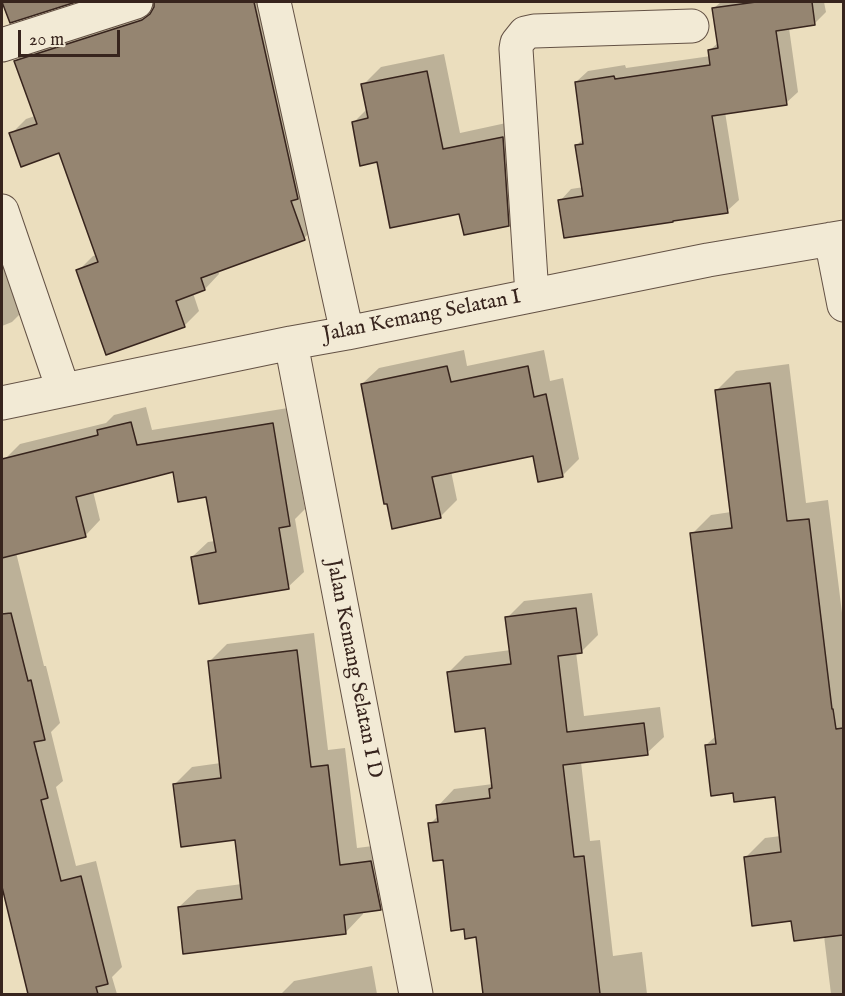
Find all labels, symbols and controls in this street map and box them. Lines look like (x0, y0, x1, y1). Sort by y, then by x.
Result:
scale bar (21, 18, 123, 56)
text: 20 m (29, 29, 64, 52)
street label: Jalan Kemang Selatan I (321, 285, 523, 349)
street label: Jalan Kemang Selatan I D (319, 557, 387, 781)

